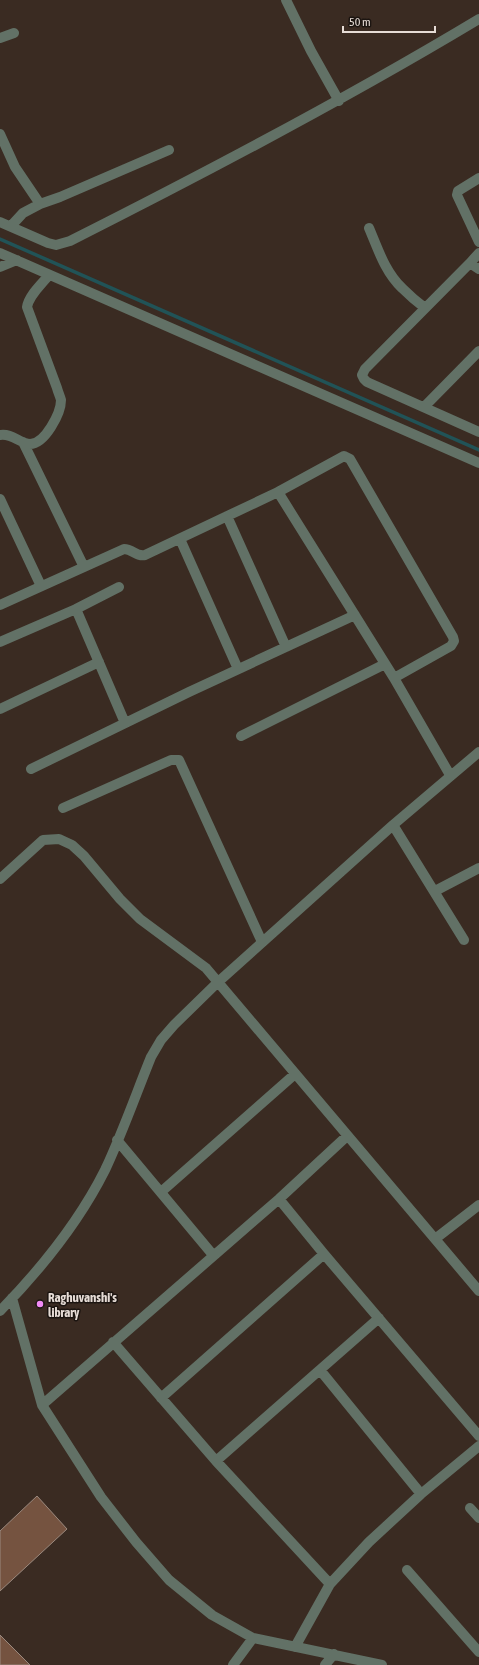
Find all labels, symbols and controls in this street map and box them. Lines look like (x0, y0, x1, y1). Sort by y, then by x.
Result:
scale bar (343, 8, 435, 34)
text: 50 m (349, 15, 371, 29)
place label: Raghuvanshi's library (48, 1290, 117, 1320)
marker: Raghuvanshi's library (35, 1299, 45, 1309)

